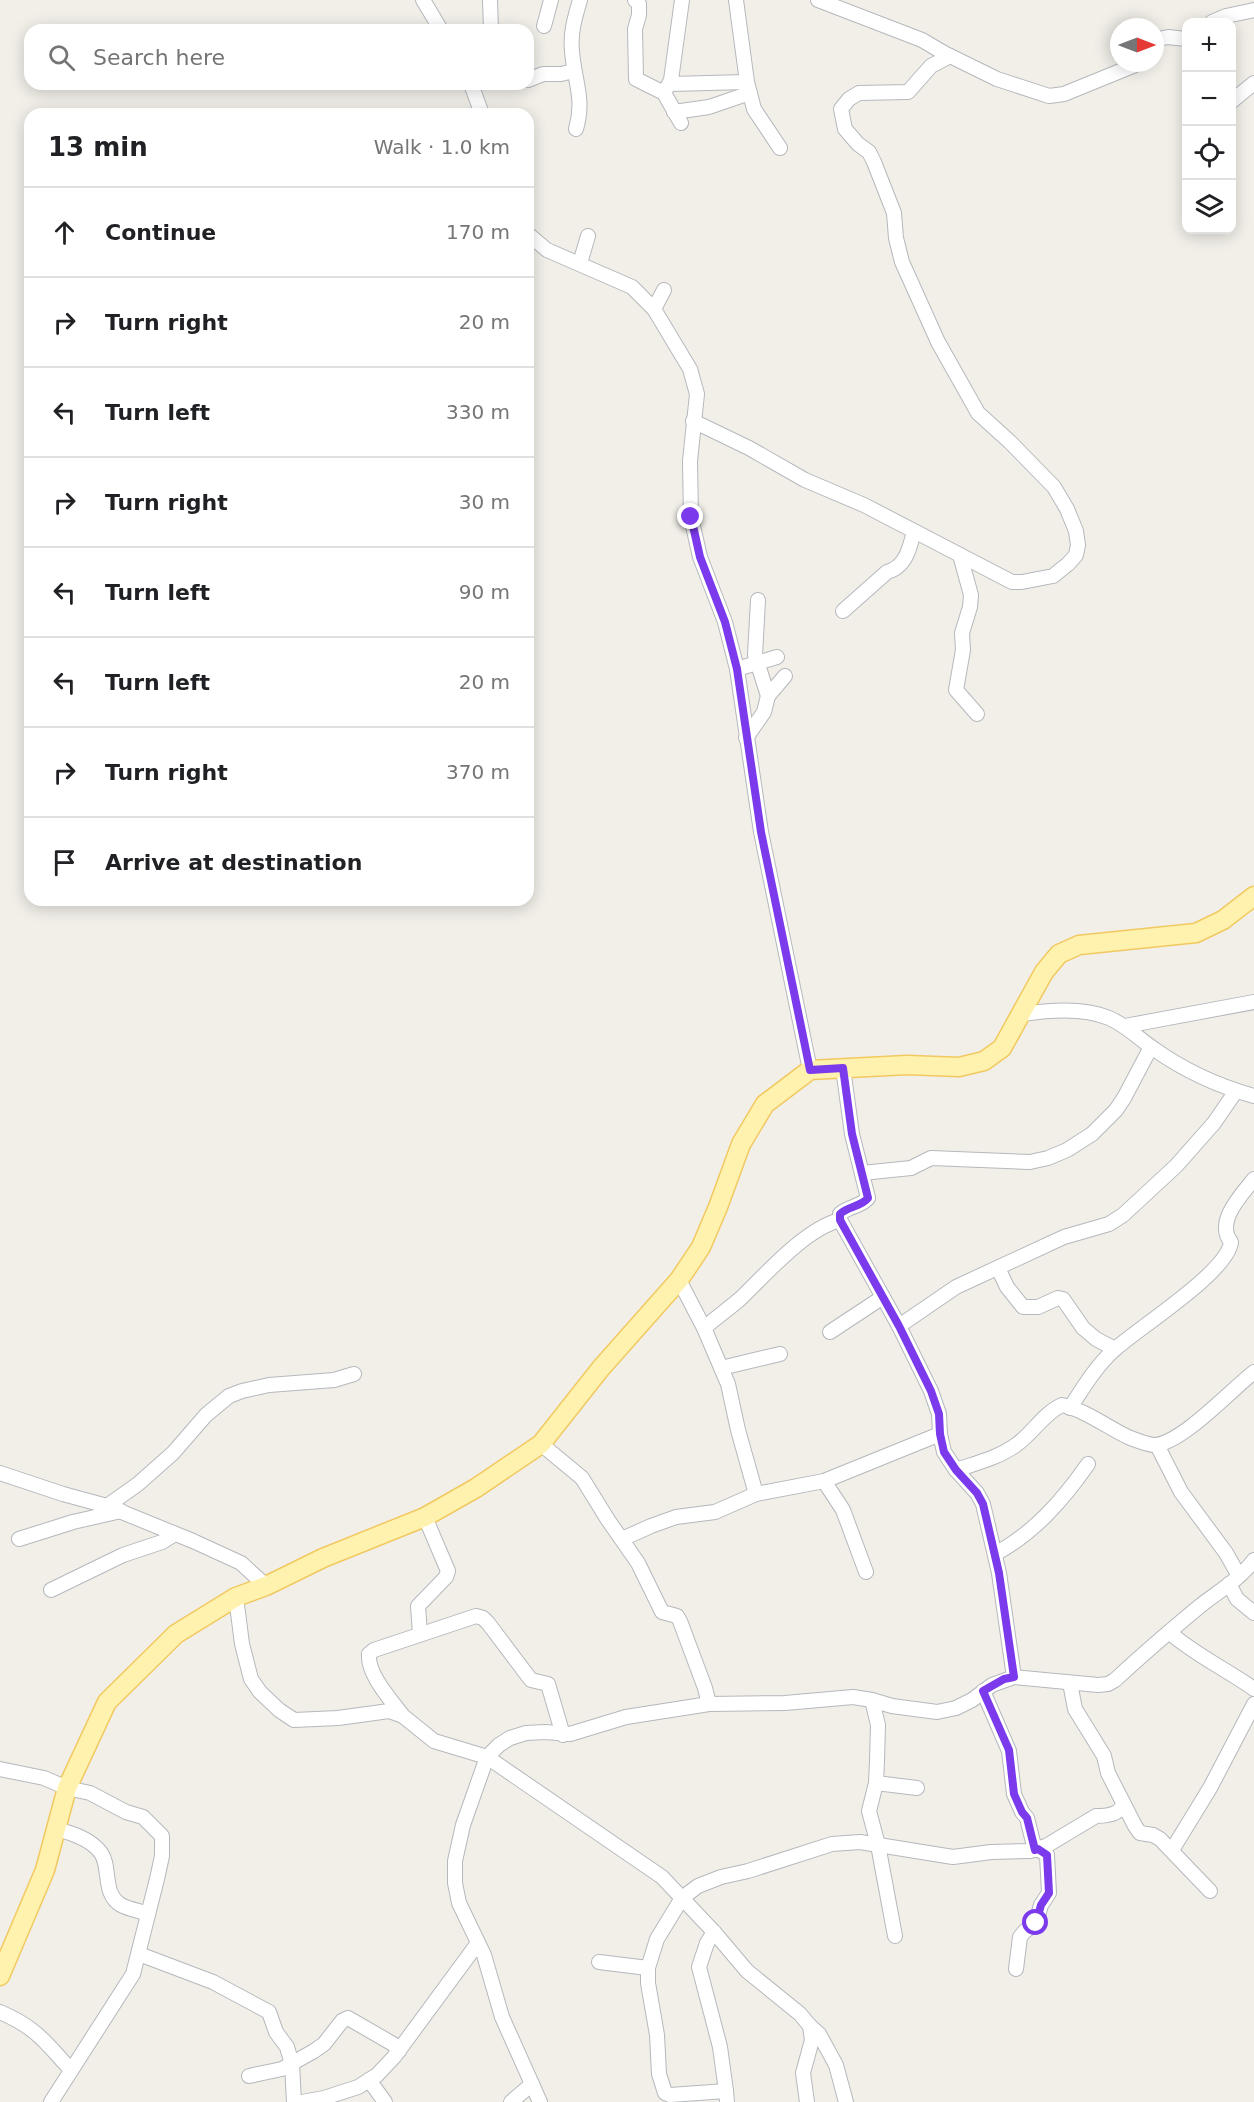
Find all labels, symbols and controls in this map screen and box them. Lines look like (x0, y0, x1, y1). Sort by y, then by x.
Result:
north arrow (1110, 18, 1164, 72)
map controls (1182, 18, 1236, 234)
button: + (1182, 18, 1236, 72)
search box (24, 24, 534, 90)
icon: search (45, 41, 78, 74)
text: Search here (93, 45, 225, 70)
button: − (1182, 72, 1236, 126)
button: locate (1182, 126, 1236, 180)
text: 13 min (48, 132, 148, 162)
text: Walk · 1.0 km (374, 135, 510, 159)
button: layers (1182, 180, 1236, 234)
icon: ahead (48, 216, 81, 249)
text: Continue (105, 220, 216, 245)
text: 170 m (446, 220, 510, 244)
icon: right (48, 306, 81, 339)
text: Turn right (105, 310, 228, 335)
text: 20 m (459, 310, 510, 334)
icon: left (48, 396, 81, 429)
text: Turn left (105, 400, 210, 425)
text: 330 m (446, 400, 510, 424)
icon: right (48, 486, 81, 519)
text: Turn right (105, 490, 228, 515)
text: 30 m (459, 490, 510, 514)
route end (677, 503, 703, 529)
icon: left (48, 576, 81, 609)
text: Turn left (105, 580, 210, 605)
text: 90 m (459, 580, 510, 604)
icon: left (48, 666, 81, 699)
text: Turn left (105, 670, 210, 695)
text: 20 m (459, 670, 510, 694)
icon: right (48, 756, 81, 789)
text: Turn right (105, 760, 228, 785)
text: 370 m (446, 760, 510, 784)
icon: arrive (48, 846, 81, 879)
text: Arrive at destination (105, 850, 362, 875)
route start (1022, 1909, 1048, 1935)

